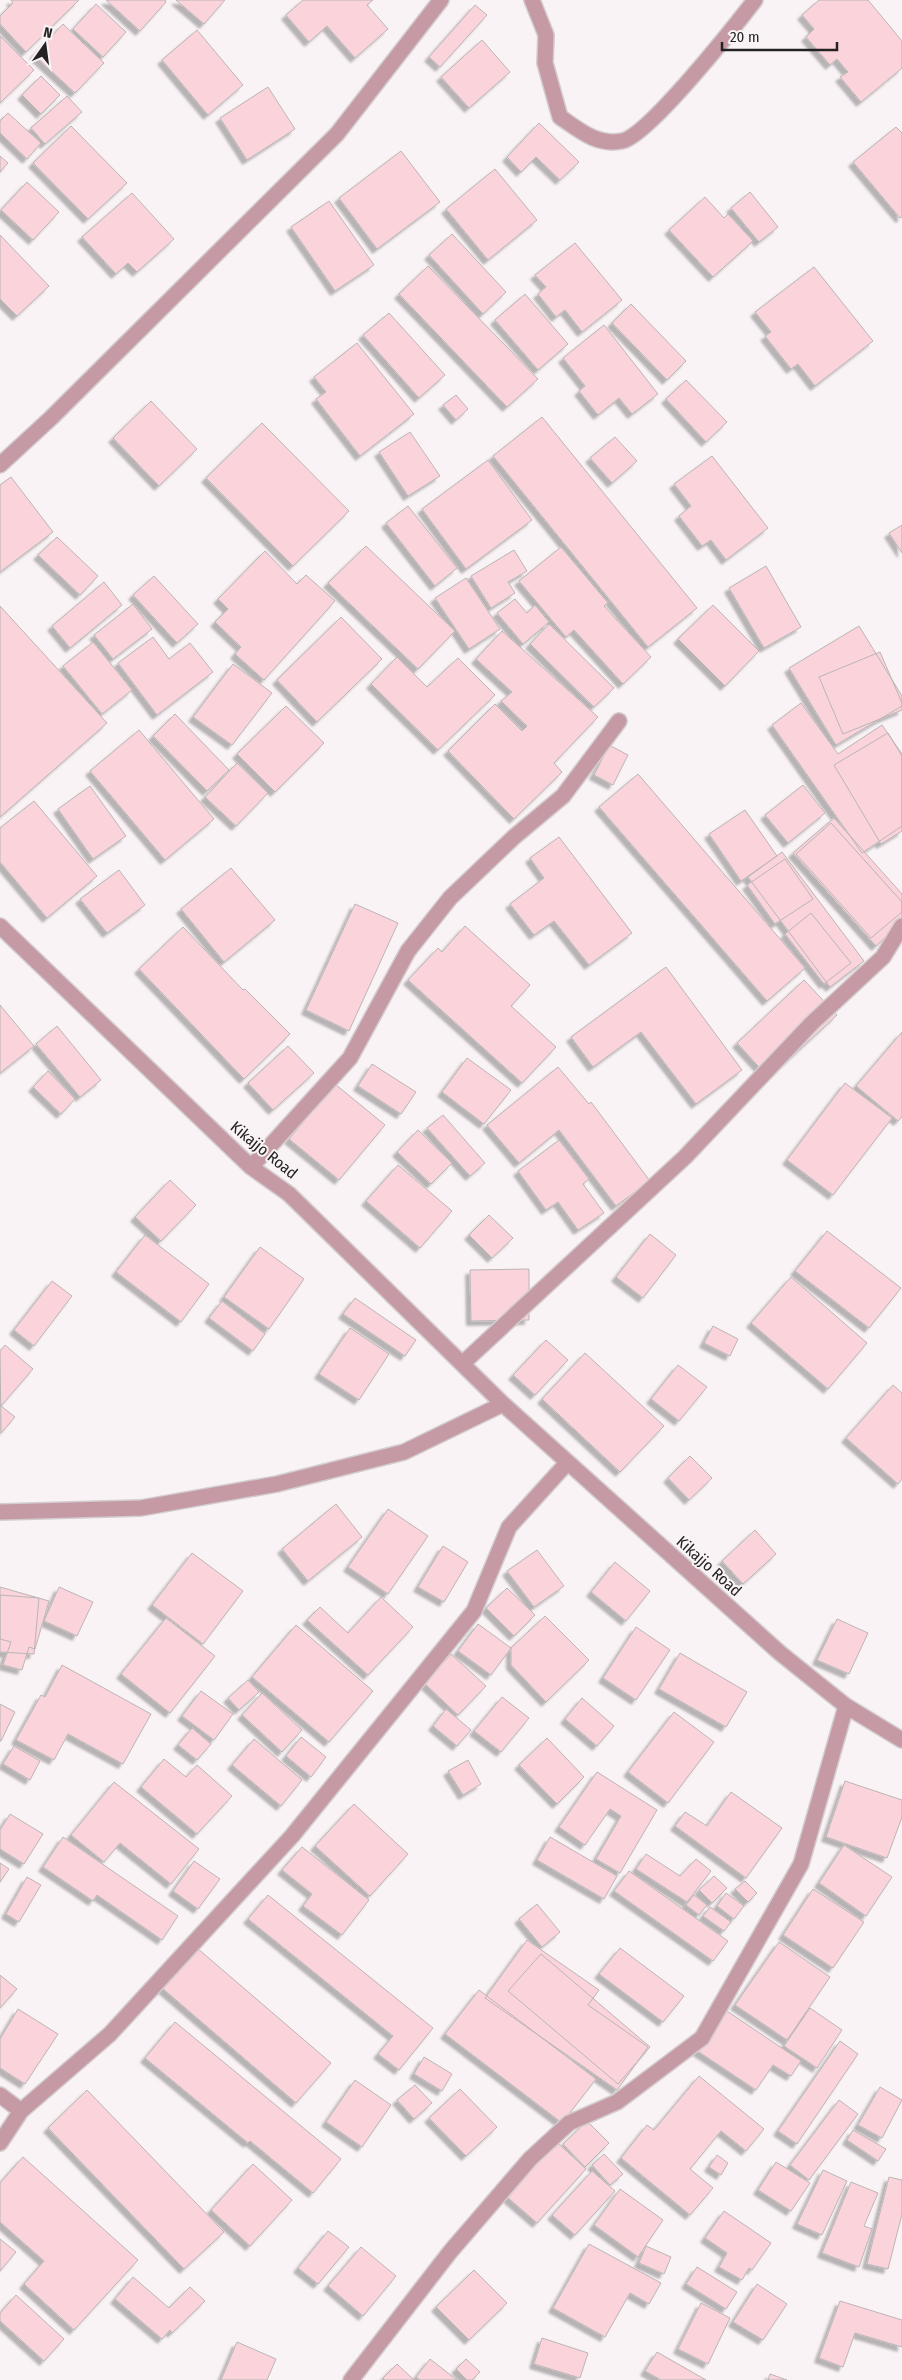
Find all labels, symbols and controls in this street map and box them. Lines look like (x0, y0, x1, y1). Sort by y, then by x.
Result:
north arrow (20, 20, 70, 70)
scale bar (722, 20, 837, 52)
text: N (42, 24, 54, 42)
text: 20 m (730, 28, 760, 46)
street label: Kikajjo Road (227, 1117, 301, 1183)
street label: Kikajjo Road (673, 1532, 745, 1600)

